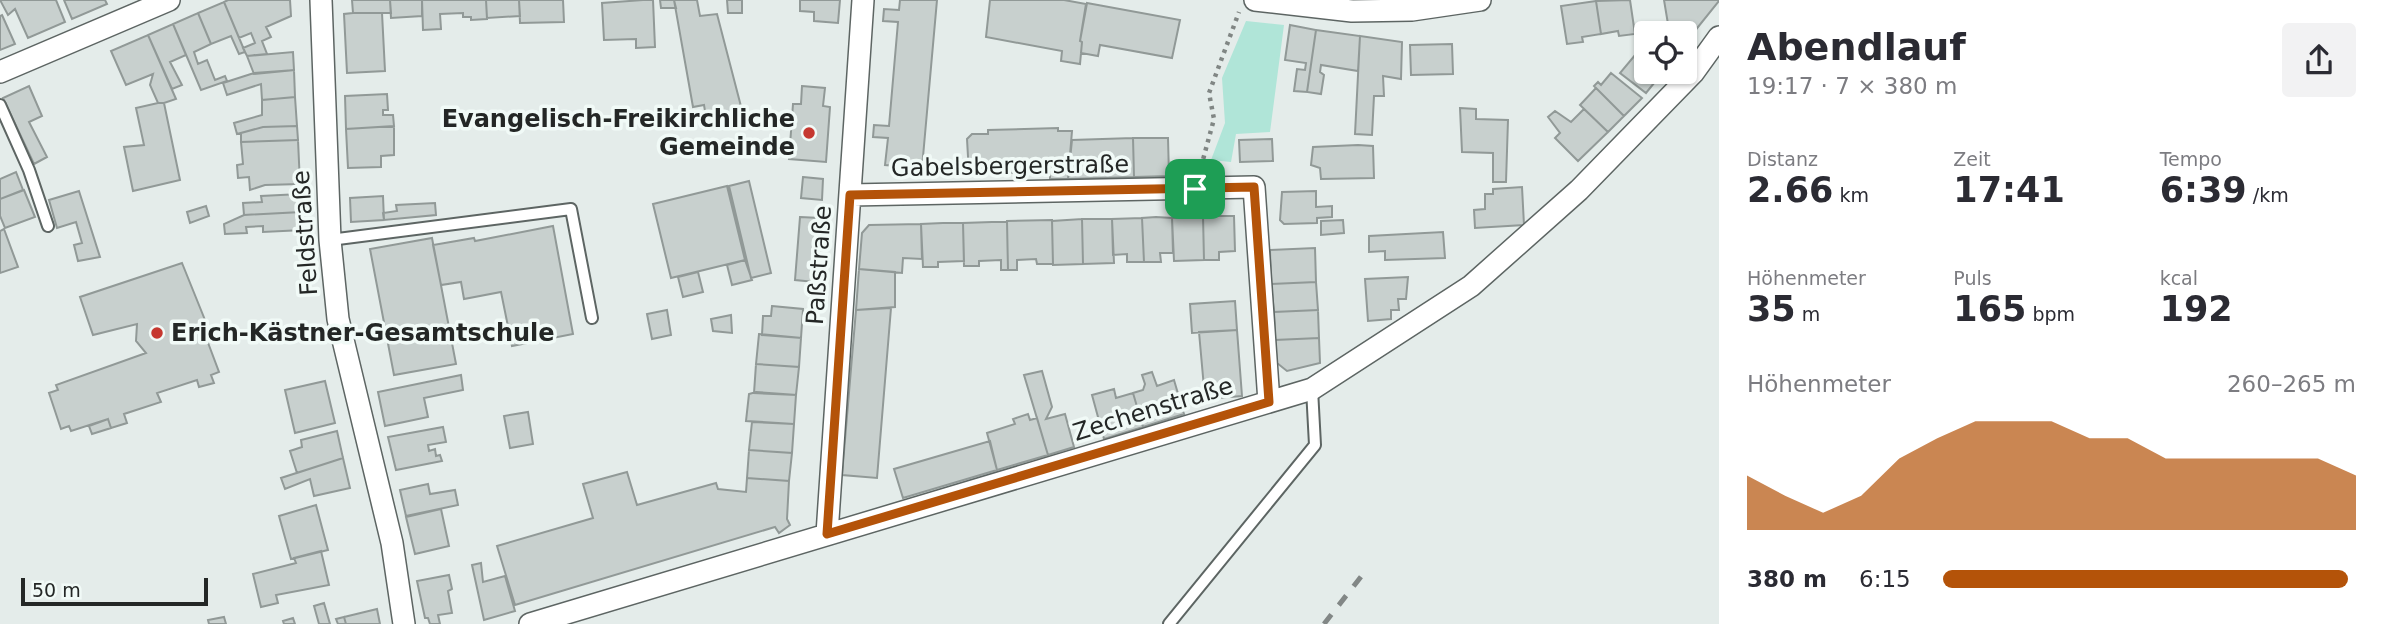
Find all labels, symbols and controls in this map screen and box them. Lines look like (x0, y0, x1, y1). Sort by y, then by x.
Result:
map controls (1634, 21, 1697, 84)
button: locate (1634, 21, 1697, 84)
button: share (2282, 23, 2356, 97)
text: Abendlauf (1747, 25, 1966, 69)
text: 19:17 · 7 × 380 m (1747, 73, 1957, 99)
place label: Evangelisch-Freikirchliche Gemeinde (442, 105, 795, 161)
marker: Evangelisch-Freikirchliche Gemeinde (801, 125, 817, 141)
text: Distanz (1747, 148, 1818, 170)
text: Zeit (1953, 148, 1991, 170)
text: Tempo (2160, 148, 2222, 170)
street label: Gabelsbergerstraße (891, 150, 1129, 182)
pin (1165, 159, 1225, 219)
street label: Feldstraße (287, 169, 323, 297)
icon: arrive (1176, 170, 1214, 208)
text: 2.66 (1747, 170, 1833, 210)
text: 17:41 (1953, 170, 2065, 210)
text: 6:39 (2160, 170, 2247, 210)
text: km (1833, 184, 1869, 206)
text: /km (2247, 184, 2289, 206)
street label: Paßstraße (801, 204, 837, 326)
text: Höhenmeter (1747, 267, 1866, 289)
text: Puls (1953, 267, 1992, 289)
text: kcal (2160, 267, 2198, 289)
text: 35 (1747, 289, 1796, 329)
text: 165 (1953, 289, 2026, 329)
text: 192 (2160, 289, 2233, 329)
text: m (1796, 303, 1820, 325)
text: bpm (2026, 303, 2075, 325)
place label: Erich-Kästner-Gesamtschule (171, 319, 555, 347)
marker: Erich-Kästner-Gesamtschule (149, 325, 165, 341)
street label: Zechenstraße (1070, 371, 1236, 447)
text: Höhenmeter (1747, 371, 1891, 397)
text: 260–265 m (2227, 371, 2356, 397)
text: 380 m (1747, 566, 1827, 592)
text: 6:15 (1859, 566, 1911, 592)
scale bar (21, 575, 208, 607)
text: 50 m (32, 579, 81, 601)

